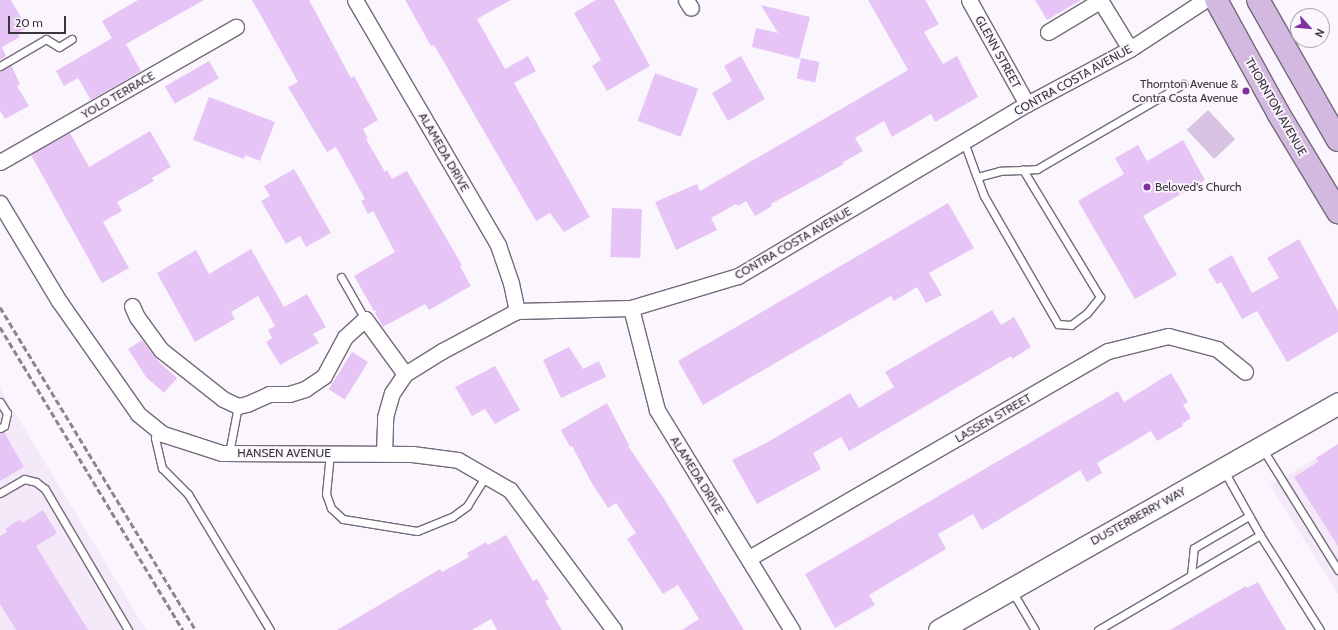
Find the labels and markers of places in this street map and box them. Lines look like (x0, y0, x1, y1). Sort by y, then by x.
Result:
place label: Thornton Avenue & Contra Costa Avenue (1132, 77, 1238, 105)
marker: Thornton Avenue & Contra Costa Avenue (1241, 86, 1251, 96)
place label: Beloved's Church (1155, 180, 1242, 194)
marker: Beloved's Church (1142, 182, 1152, 192)

